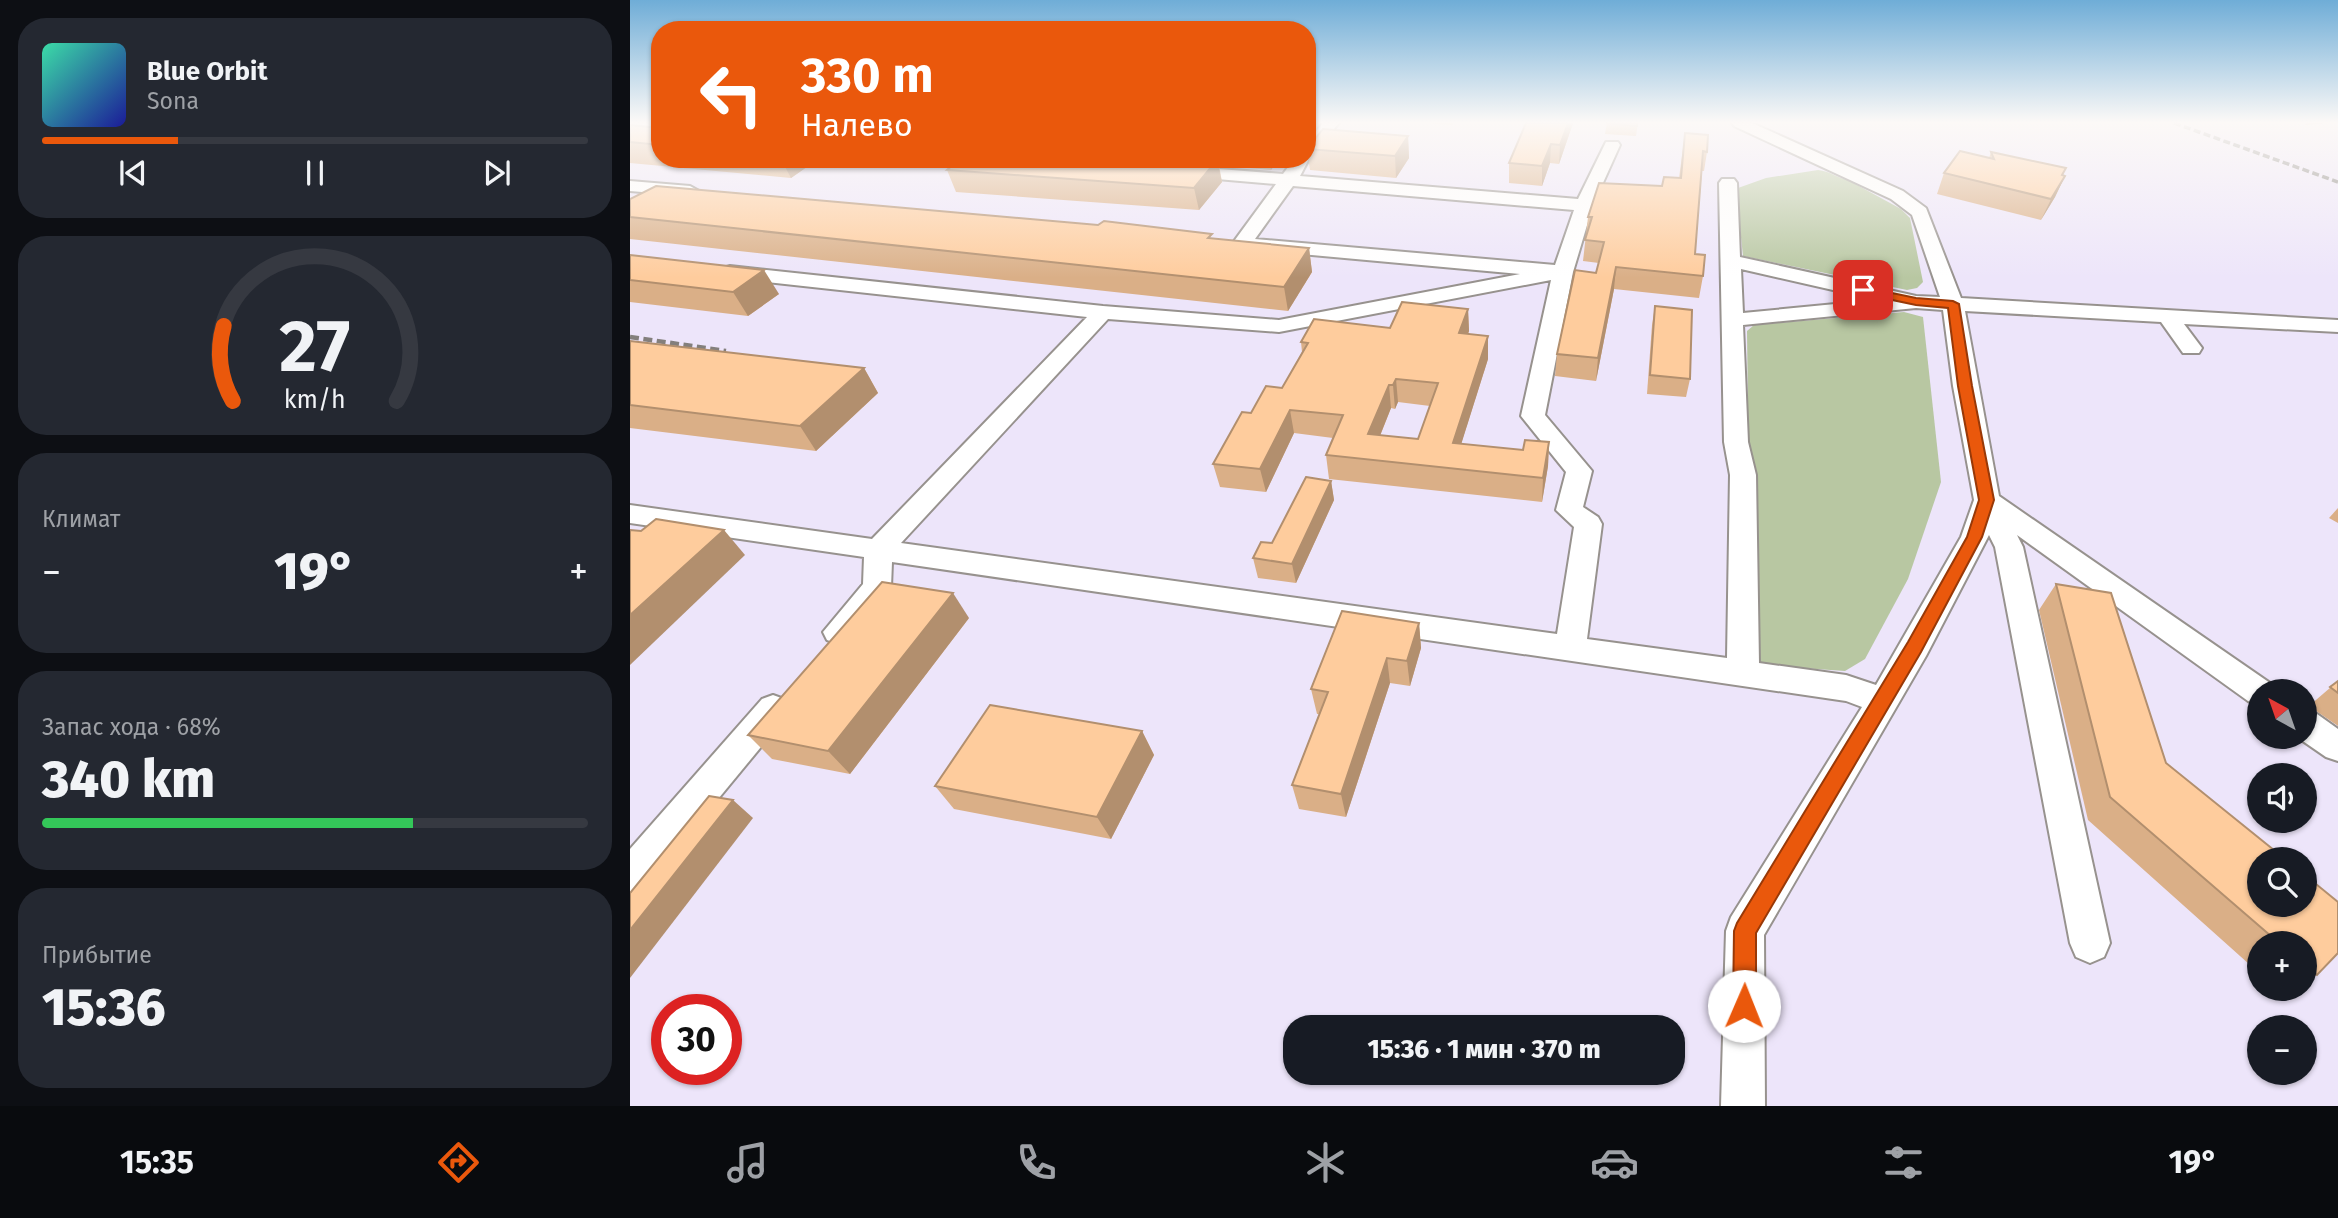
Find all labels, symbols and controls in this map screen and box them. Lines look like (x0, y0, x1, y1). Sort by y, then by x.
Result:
text: 330 m (801, 46, 934, 105)
icon: left (686, 49, 777, 140)
text: Blue Orbit (147, 56, 267, 87)
text: Sona (147, 87, 199, 115)
text: Налево (801, 106, 913, 144)
icon: previous (114, 154, 152, 192)
icon: pause (296, 154, 334, 192)
icon: next (478, 154, 516, 192)
pin (1833, 260, 1893, 320)
icon: arrive (1844, 271, 1882, 309)
text: 27 (280, 304, 350, 391)
text: km/h (284, 385, 346, 415)
text: Климат (42, 505, 120, 533)
text: 19° (274, 540, 356, 603)
text: − (42, 549, 61, 595)
text: + (569, 549, 588, 595)
north arrow (2247, 679, 2317, 749)
map controls (2247, 679, 2317, 1085)
text: Запас хода · 68% (42, 713, 221, 741)
text: 340 km (42, 748, 215, 811)
button: sound (2247, 763, 2317, 833)
button: search (2247, 847, 2317, 917)
button: + (2247, 931, 2317, 1001)
text: Прибытие (42, 941, 152, 969)
position arrow (1707, 969, 1781, 1043)
text: 15:36 (42, 976, 166, 1039)
speed limit sign: 30 (651, 994, 742, 1085)
button: − (2247, 1015, 2317, 1085)
text: 15:36 · 1 мин · 370 m (1367, 1034, 1601, 1065)
icon: directions (434, 1138, 483, 1187)
icon: music (723, 1138, 772, 1187)
icon: phone (1012, 1138, 1061, 1187)
icon: climate (1301, 1138, 1350, 1187)
icon: car (1590, 1138, 1639, 1187)
icon: filters (1879, 1138, 1928, 1187)
text: 15:35 (120, 1143, 194, 1181)
text: 19° (2168, 1143, 2218, 1181)

